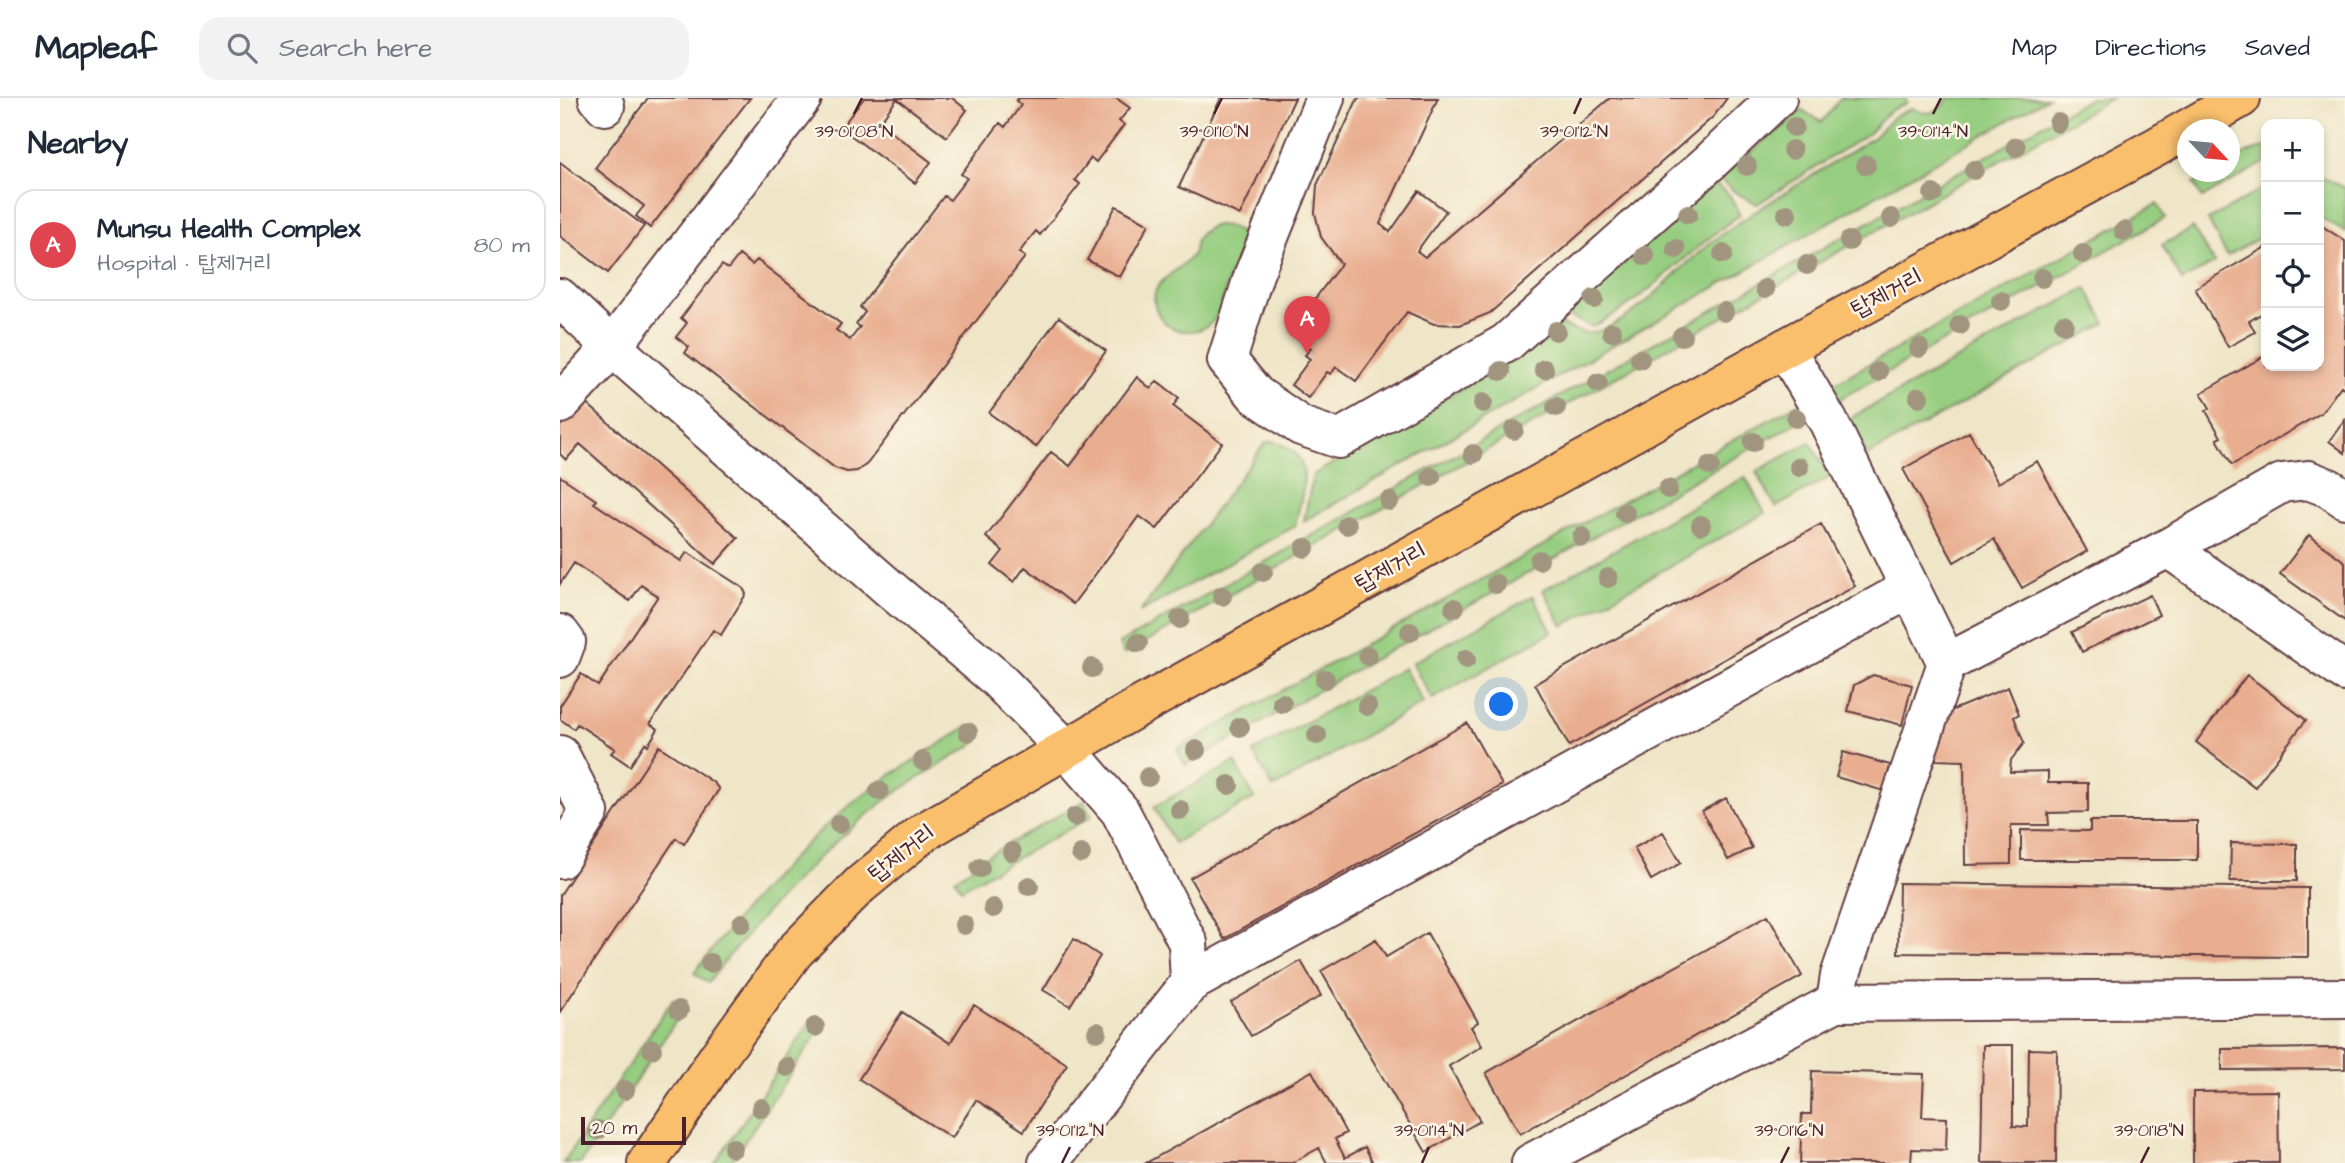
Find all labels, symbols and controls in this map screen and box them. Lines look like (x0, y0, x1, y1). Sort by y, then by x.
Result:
search box (199, 17, 689, 80)
text: Mapleaf (35, 25, 157, 71)
icon: search (223, 29, 261, 67)
text: Search here (279, 30, 432, 66)
text: Map (2012, 31, 2057, 65)
text: Directions (2095, 31, 2207, 65)
text: Saved (2245, 31, 2310, 65)
text: 39°01'08"N (815, 119, 893, 144)
text: 39°01'10"N (1179, 119, 1249, 144)
text: 39°01'12"N (1540, 119, 1608, 144)
text: 39°01'14"N (1898, 119, 1968, 144)
north arrow (2177, 119, 2240, 182)
map controls (2261, 119, 2324, 371)
button: + (2261, 119, 2324, 182)
text: Nearby (28, 123, 128, 165)
button: − (2261, 182, 2324, 245)
text: Munsu Health Complex (97, 211, 360, 247)
text: A (46, 229, 60, 261)
text: 80 m (473, 229, 530, 261)
button: locate (2261, 245, 2324, 308)
text: Hospital · 탑제거리 (97, 247, 272, 279)
street label: 탑제거리 (1845, 260, 1929, 326)
pin: A (1284, 296, 1330, 354)
button: layers (2261, 308, 2324, 371)
street label: 탑제거리 (1349, 533, 1433, 601)
your location (1484, 687, 1518, 721)
street label: 탑제거리 (861, 816, 943, 890)
scale bar (581, 1114, 686, 1146)
text: 20 m (592, 1115, 637, 1142)
text: 39°01'12"N (1036, 1118, 1104, 1143)
text: 39°01'14"N (1394, 1118, 1464, 1143)
text: 39°01'16"N (1754, 1118, 1824, 1143)
text: 39°01'18"N (2114, 1118, 2184, 1143)

